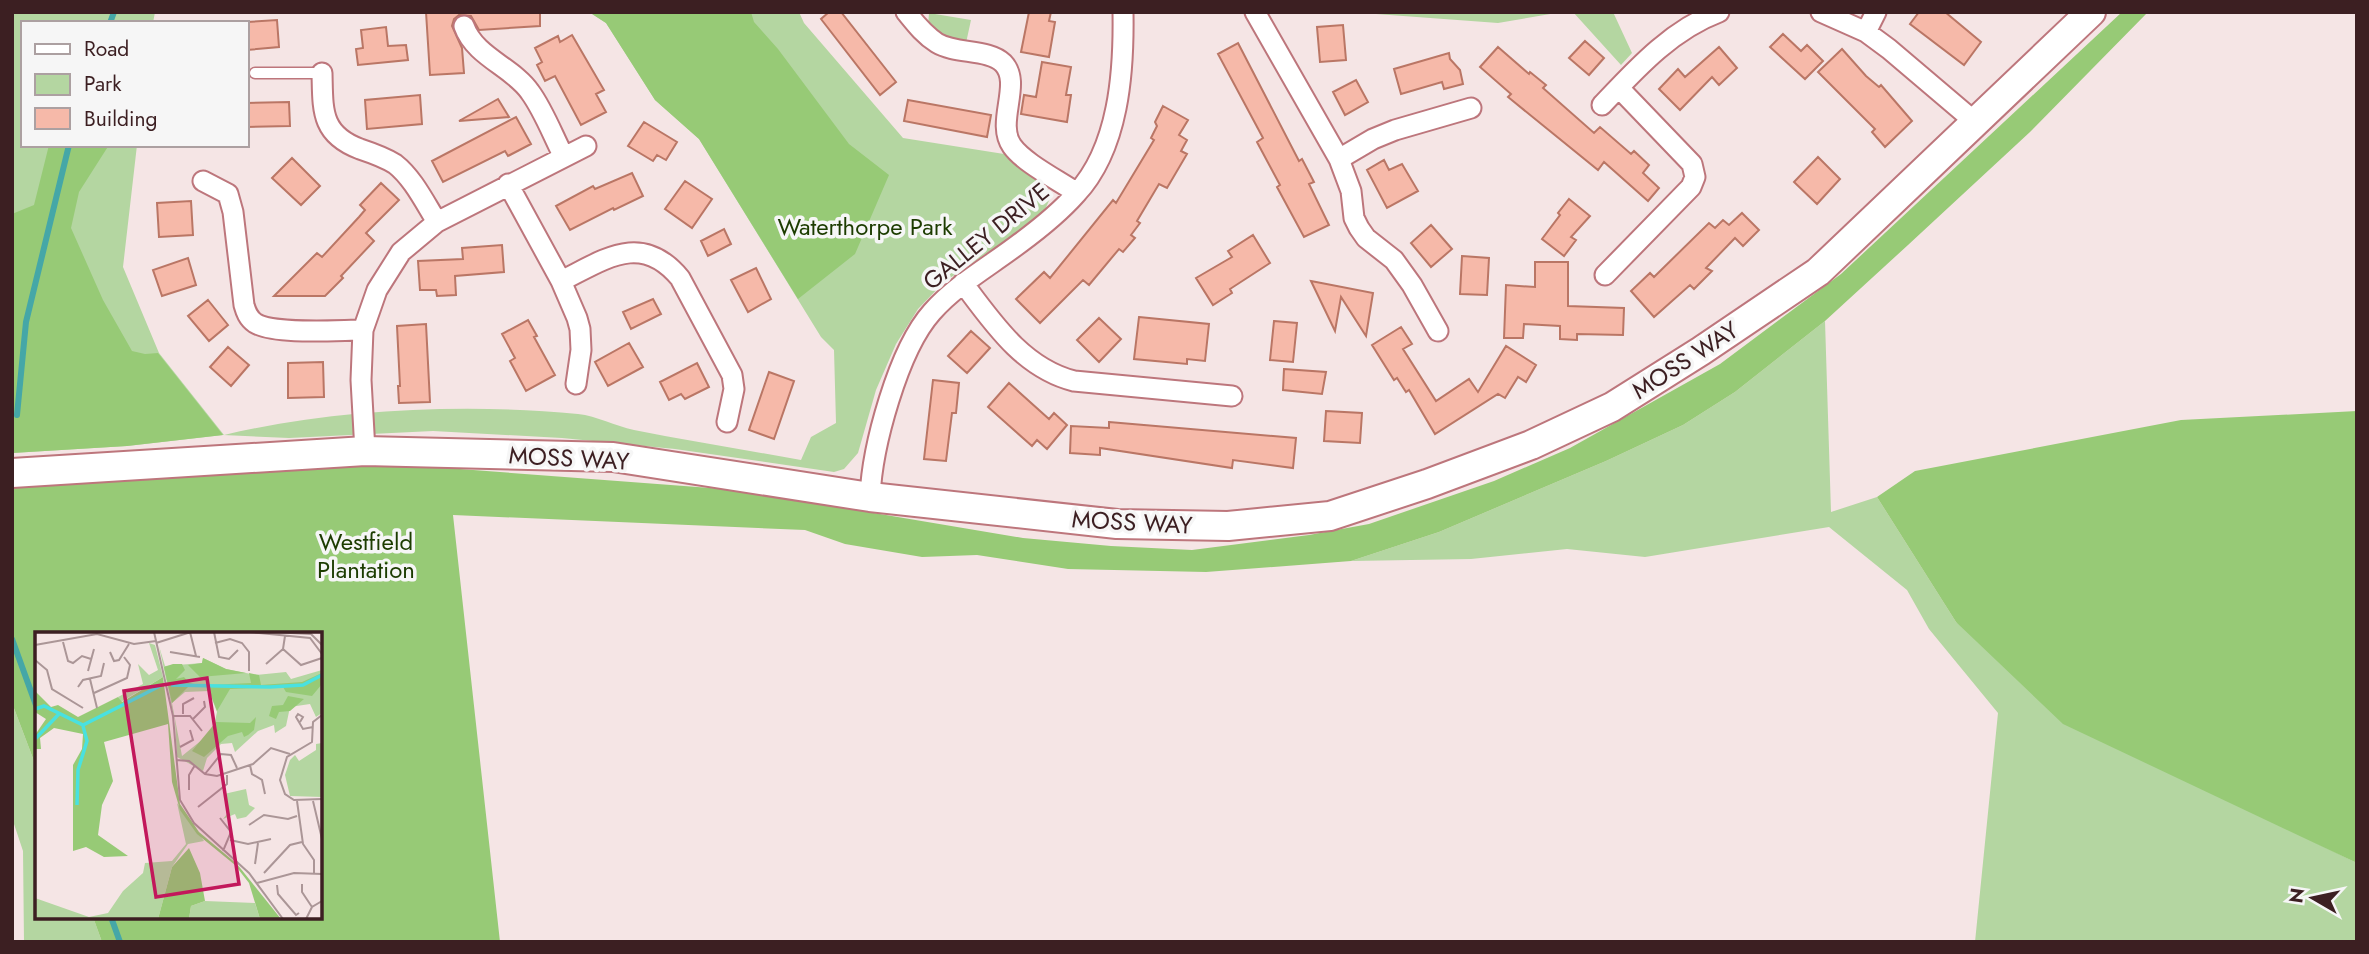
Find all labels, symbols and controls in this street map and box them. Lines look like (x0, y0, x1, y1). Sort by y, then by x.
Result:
legend (21, 21, 248, 147)
text: Road (84, 34, 129, 64)
text: Park (84, 69, 122, 99)
text: Building (84, 104, 157, 134)
street label: GALLEY DRIVE (915, 174, 1057, 298)
park label: Waterthorpe Park (778, 209, 953, 244)
street label: MOSS WAY (1625, 312, 1746, 408)
street label: MOSS WAY (508, 437, 631, 479)
street label: MOSS WAY (1071, 501, 1194, 543)
park label: Westfield Plantation (317, 524, 415, 587)
inset map (35, 632, 322, 919)
north arrow (2278, 863, 2348, 933)
text: N (2282, 886, 2311, 905)

